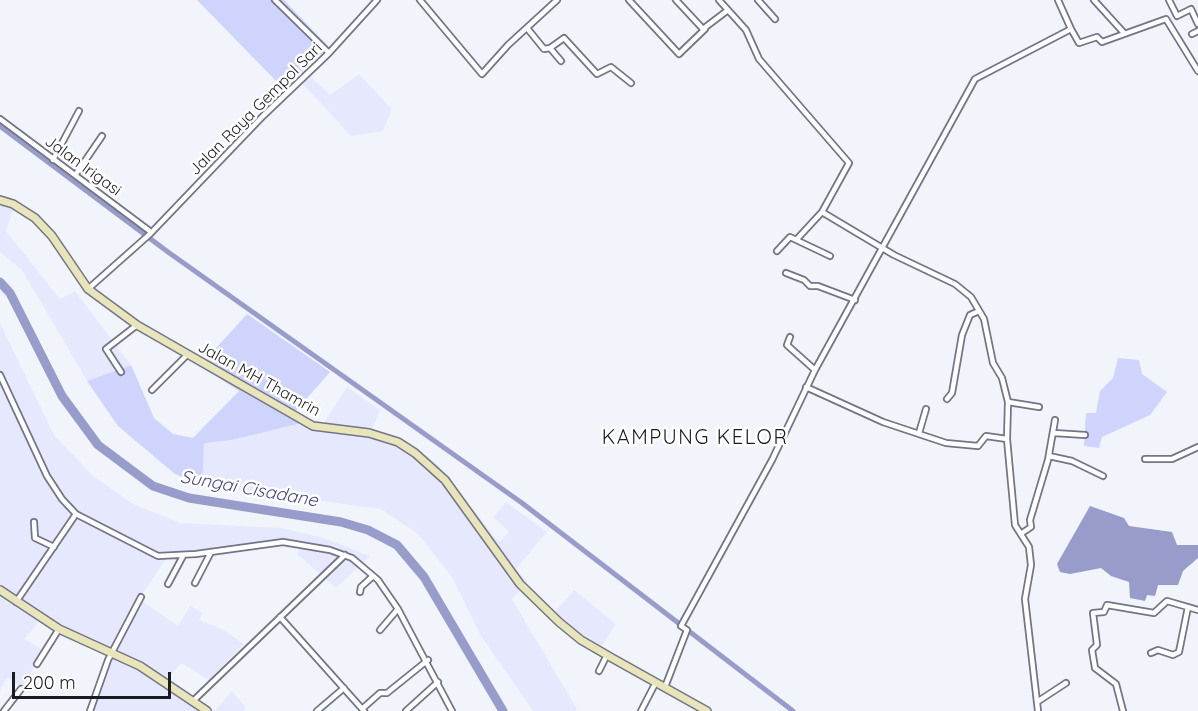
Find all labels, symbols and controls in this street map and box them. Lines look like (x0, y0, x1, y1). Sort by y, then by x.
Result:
street label: Jalan Raya Gempol Sari (186, 39, 326, 179)
street label: Jalan Irigasi (41, 132, 125, 200)
street label: Jalan MH Thamrin (195, 337, 323, 421)
district label: KAMPUNG KELOR (602, 426, 788, 450)
water label: Sungai Cisadane (179, 466, 319, 512)
scale bar (15, 660, 174, 698)
text: 200 m (23, 671, 76, 694)

